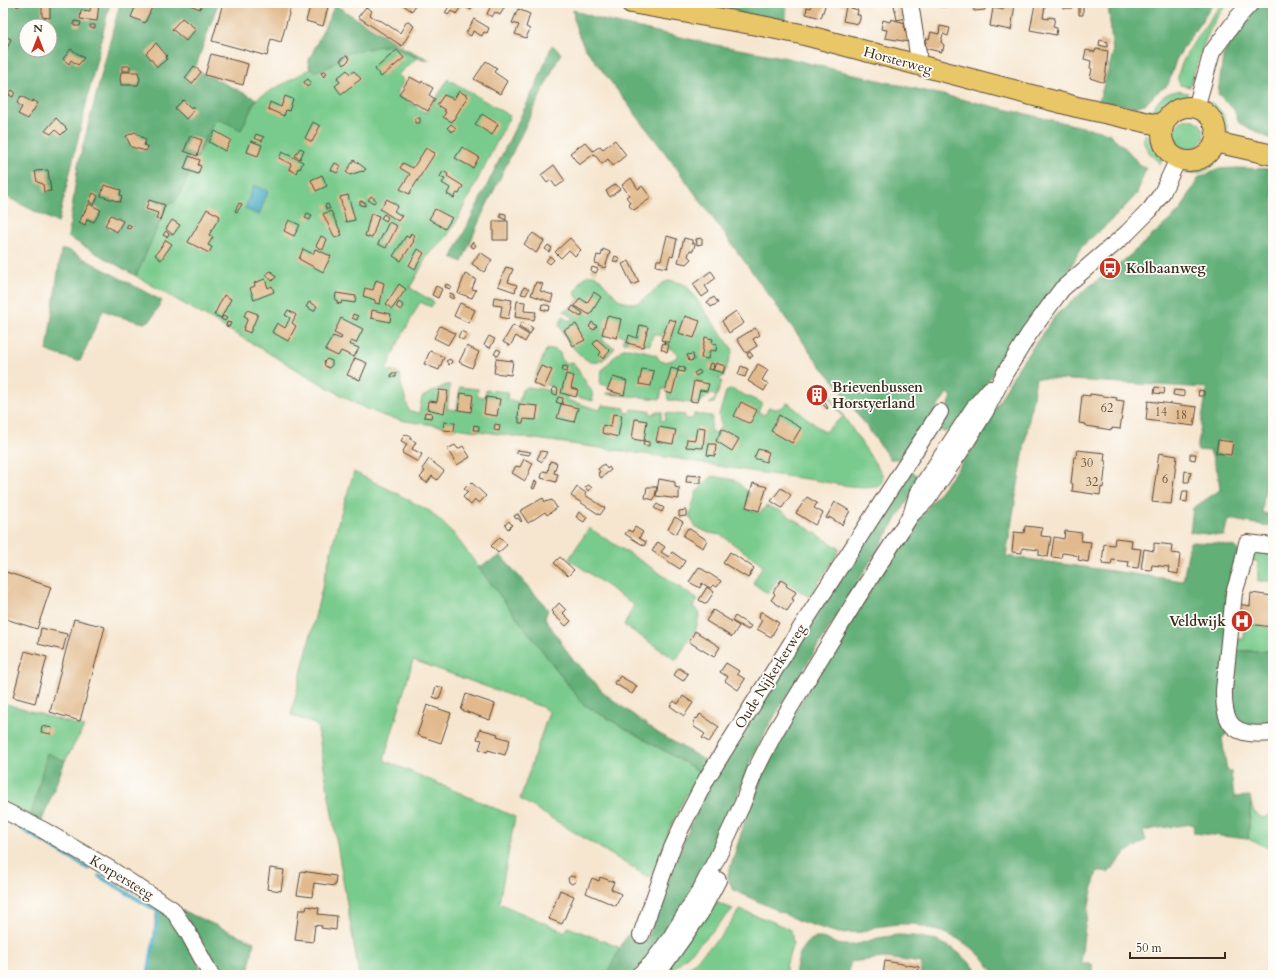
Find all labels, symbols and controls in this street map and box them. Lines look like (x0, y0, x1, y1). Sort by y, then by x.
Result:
north arrow (18, 18, 58, 58)
text: N (33, 21, 43, 36)
street label: Horsterweg (861, 42, 934, 79)
bus stop icon: Kolbaanweg (1097, 255, 1123, 281)
place label: Kolbaanweg (1126, 259, 1206, 278)
place label: Brievenbussen Horstyerland (832, 378, 923, 413)
building icon: Brievenbussen Horstyerland (804, 382, 830, 408)
house number: 62 (1101, 400, 1113, 416)
house number: 14 (1155, 404, 1167, 420)
house number: 18 (1175, 407, 1187, 423)
house number: 30 (1081, 455, 1093, 471)
house number: 6 (1162, 471, 1168, 487)
house number: 32 (1086, 474, 1098, 490)
hospital icon: Veldwijk (1229, 608, 1255, 634)
place label: Veldwijk (1169, 612, 1226, 631)
street label: Oude Nijkerkerweg (730, 620, 810, 732)
street label: Korpersteeg (86, 851, 157, 904)
scale bar (1130, 934, 1225, 960)
text: 50 m (1136, 940, 1163, 956)

